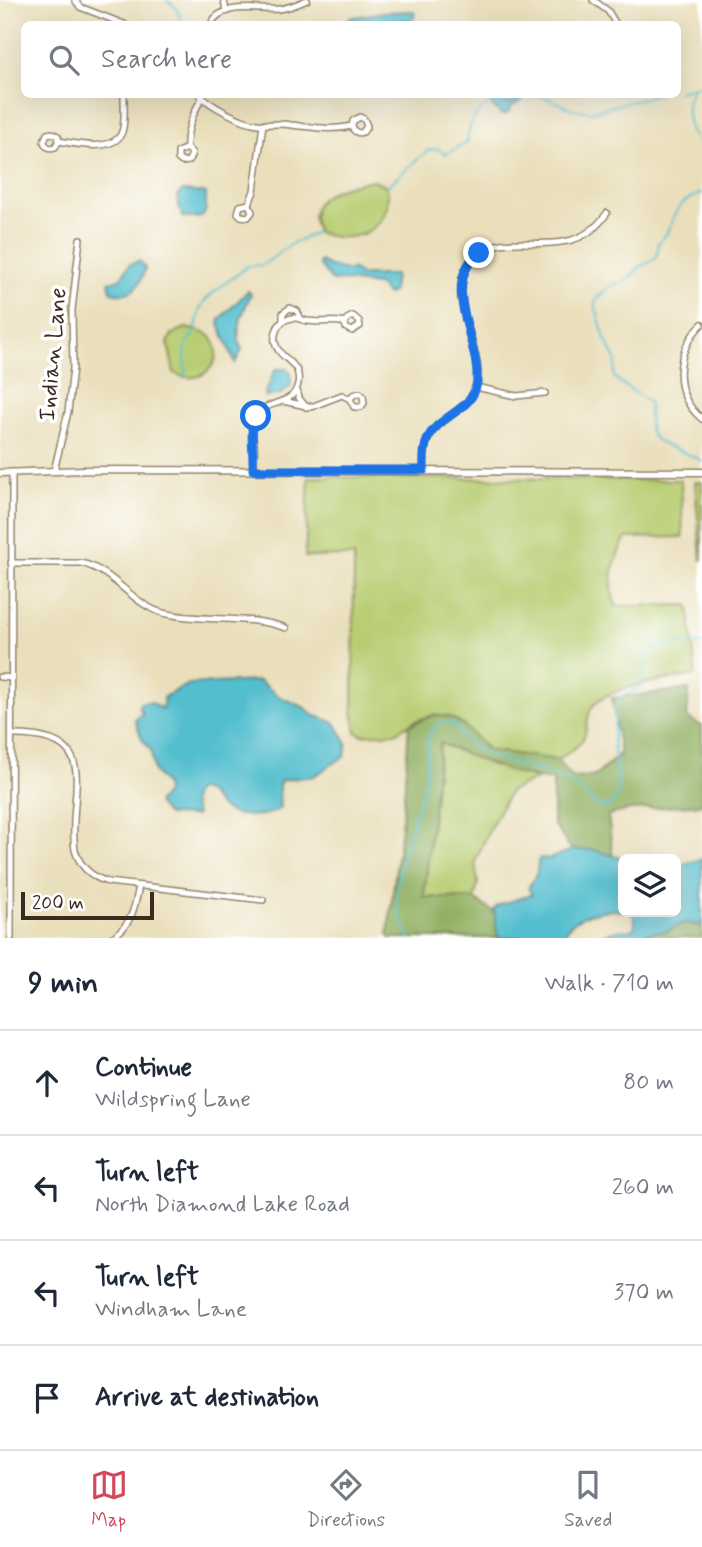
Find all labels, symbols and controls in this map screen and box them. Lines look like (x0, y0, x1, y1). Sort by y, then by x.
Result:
search box (21, 21, 681, 98)
icon: search (45, 41, 83, 79)
text: Search here (101, 43, 232, 77)
route end (463, 237, 494, 268)
street label: Indian Lane (32, 286, 75, 422)
route start (240, 400, 271, 431)
map controls (618, 854, 681, 917)
button: layers (618, 854, 681, 917)
scale bar (21, 889, 154, 921)
text: 200 m (32, 891, 84, 916)
text: 9 min (28, 964, 98, 1003)
text: Walk · 710 m (544, 969, 674, 999)
text: Continue (95, 1051, 192, 1085)
icon: ahead (28, 1064, 66, 1102)
text: 80 m (623, 1068, 674, 1098)
text: Wildspring Lane (95, 1085, 251, 1115)
text: Turn left (95, 1156, 199, 1190)
icon: left (28, 1169, 66, 1207)
text: 260 m (612, 1173, 674, 1203)
text: North Diamond Lake Road (95, 1190, 350, 1220)
text: Turn left (95, 1261, 199, 1295)
icon: left (28, 1274, 66, 1312)
text: 370 m (614, 1278, 674, 1308)
text: Windham Lane (95, 1295, 247, 1325)
icon: arrive (28, 1379, 66, 1417)
text: Arrive at destination (95, 1381, 319, 1415)
tab: Map (90, 1466, 128, 1533)
tab: Directions (307, 1466, 385, 1533)
tab: Saved (564, 1466, 612, 1533)

